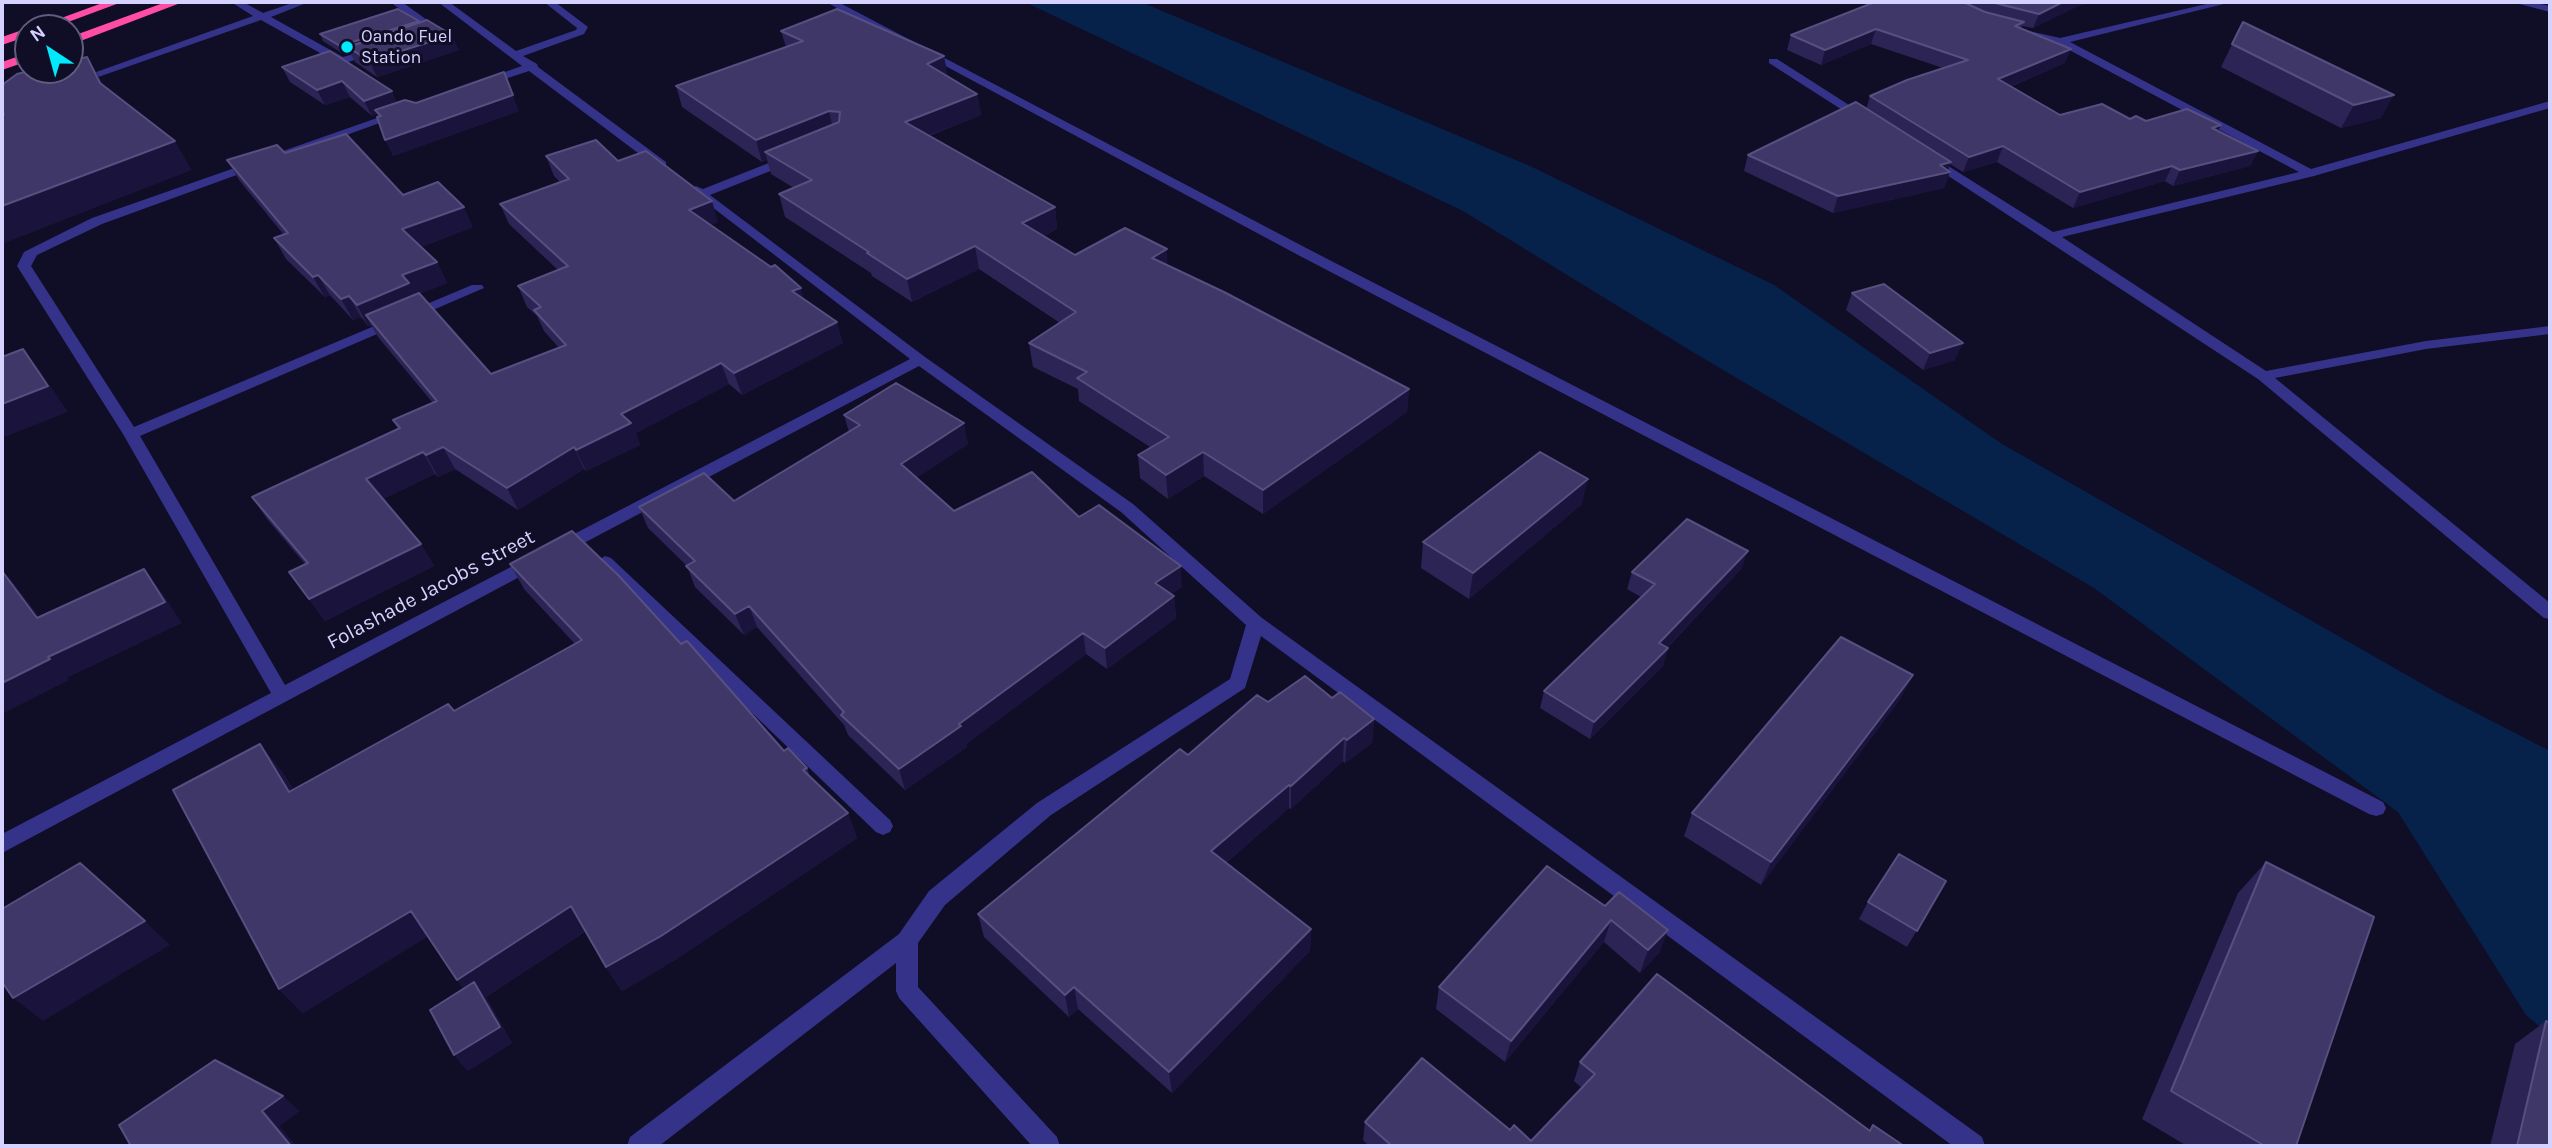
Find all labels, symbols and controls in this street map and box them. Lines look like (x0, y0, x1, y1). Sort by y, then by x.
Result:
north arrow (14, 14, 84, 84)
text: N (26, 21, 50, 47)
place label: Oando Fuel Station (361, 26, 452, 68)
marker: Oando Fuel Station (339, 39, 355, 55)
street label: Folashade Jacobs Street (323, 525, 539, 655)

